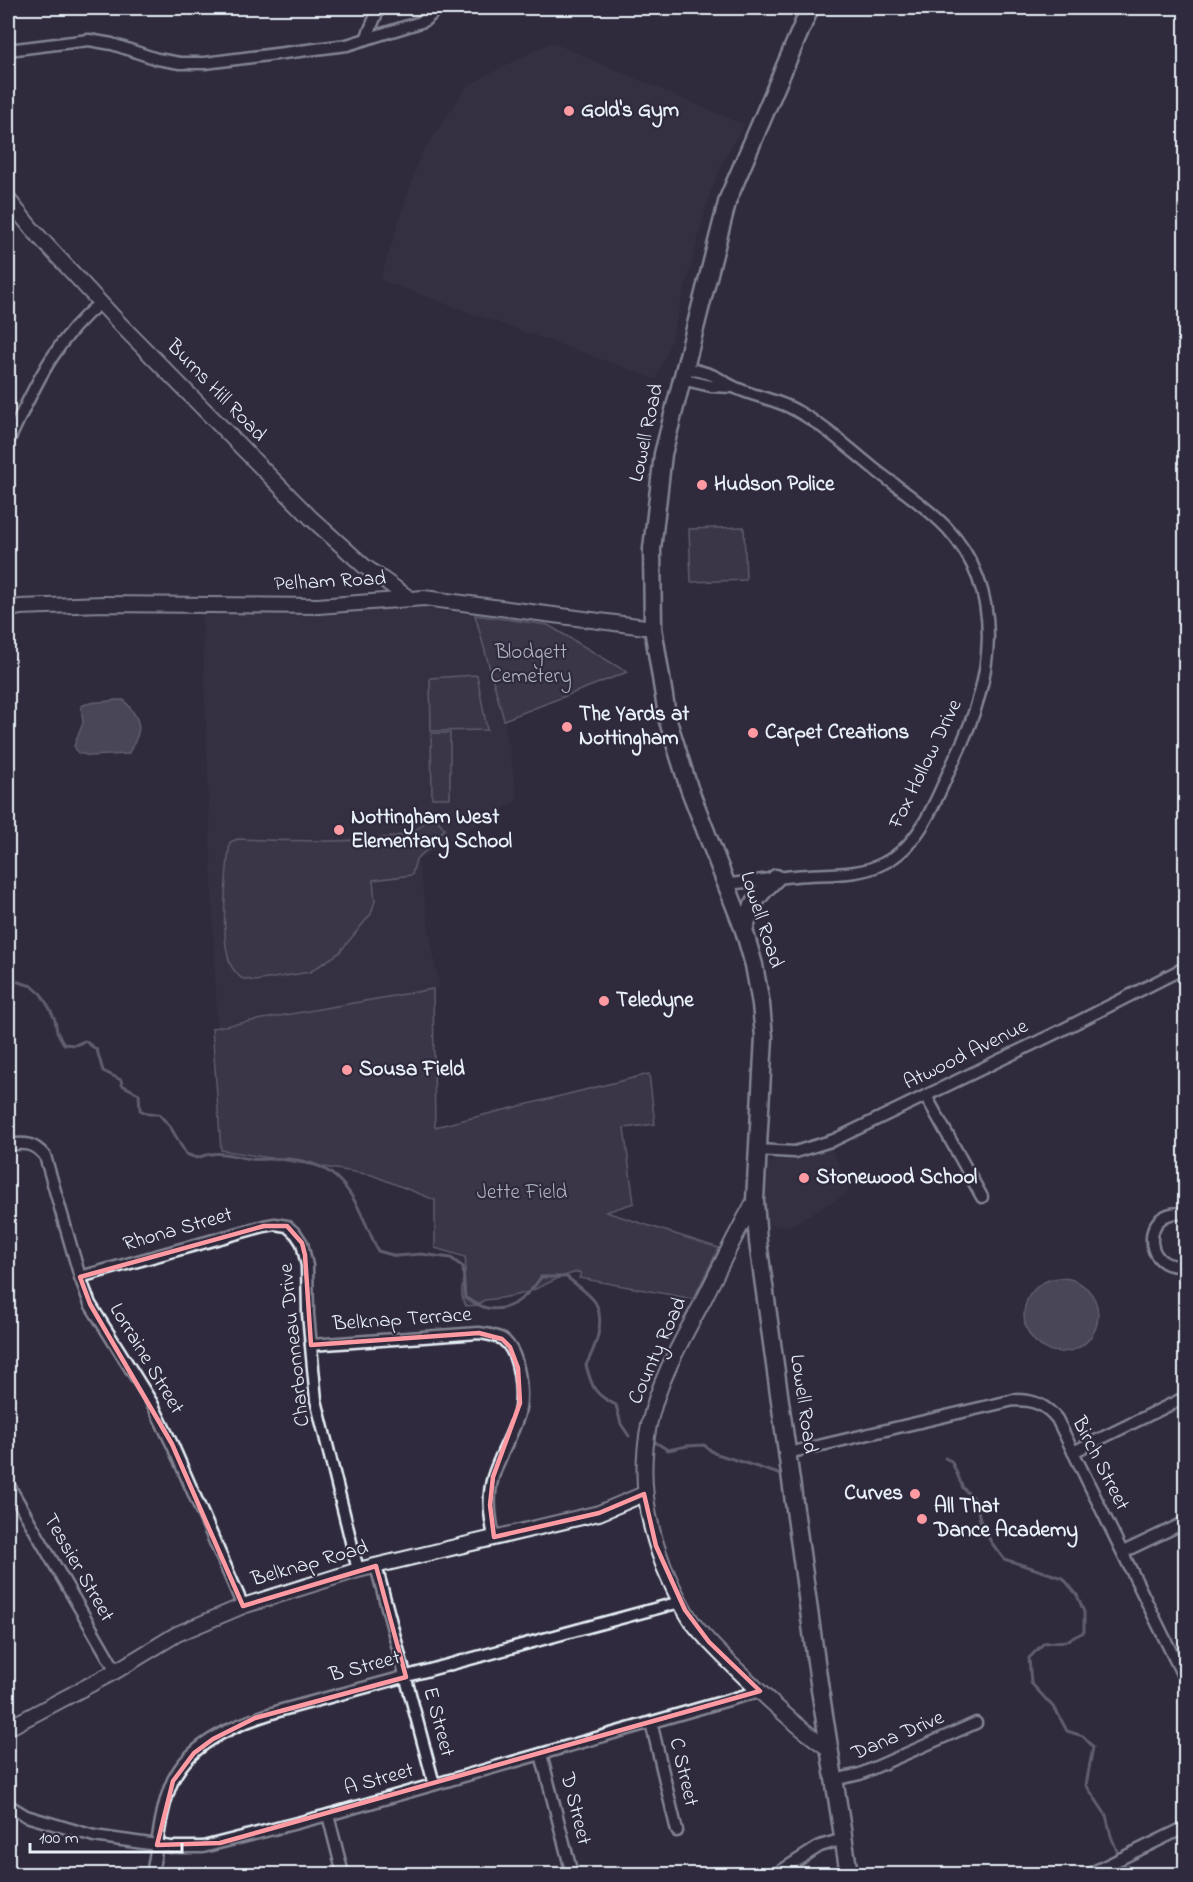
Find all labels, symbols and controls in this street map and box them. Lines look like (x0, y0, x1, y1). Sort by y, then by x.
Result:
place label: Gold's Gym (581, 96, 679, 128)
marker: Gold's Gym (562, 104, 576, 118)
street label: Burns Hill Road (158, 332, 273, 449)
street label: Lowell Road (622, 381, 672, 485)
place label: Hudson Police (714, 470, 835, 500)
marker: Hudson Police (695, 478, 709, 492)
street label: Pelham Road (273, 564, 387, 600)
park label: Blodgett Cemetery (490, 638, 572, 694)
street label: Fox Hollow Drive (881, 694, 971, 835)
place label: The Yards at Nottingham (579, 700, 690, 756)
place label: Carpet Creations (765, 718, 909, 748)
marker: The Yards at Nottingham (560, 720, 574, 734)
marker: Carpet Creations (746, 726, 760, 740)
place label: Nottingham West Elementary School (351, 803, 513, 859)
marker: Nottingham West Elementary School (332, 823, 346, 837)
street label: Lowell Road (731, 868, 791, 972)
place label: Teledyne (616, 986, 694, 1018)
marker: Teledyne (597, 994, 611, 1008)
street label: Atwood Avenue (899, 1012, 1034, 1098)
place label: Sousa Field (359, 1055, 465, 1085)
marker: Sousa Field (340, 1063, 354, 1077)
place label: Stonewood School (816, 1163, 978, 1193)
marker: Stonewood School (797, 1171, 811, 1185)
park label: Jette Field (477, 1178, 567, 1208)
street label: Rhona Street (120, 1200, 236, 1260)
street label: Charbonneau Drive (271, 1261, 318, 1428)
street label: County Road (621, 1292, 697, 1410)
street label: Lorraine Street (101, 1298, 191, 1420)
street label: Belknap Terrace (331, 1300, 473, 1340)
street label: Lowell Road (781, 1352, 825, 1456)
street label: Birch Street (1063, 1411, 1136, 1516)
place label: Curves (844, 1479, 903, 1509)
marker: Curves (908, 1487, 922, 1501)
place label: All That Dance Academy (933, 1492, 1078, 1548)
street label: Tessier Street (35, 1508, 121, 1628)
marker: All That Dance Academy (915, 1512, 929, 1526)
street label: Belknap Road (247, 1533, 372, 1595)
street label: B Street (325, 1643, 404, 1691)
street label: E Street (414, 1684, 462, 1760)
street label: Dana Drive (846, 1703, 949, 1769)
street label: C Street (661, 1735, 705, 1809)
street label: A Street (341, 1756, 417, 1804)
street label: D Street (551, 1769, 598, 1848)
scale bar (30, 1816, 182, 1854)
text: 100 m (39, 1826, 79, 1852)

